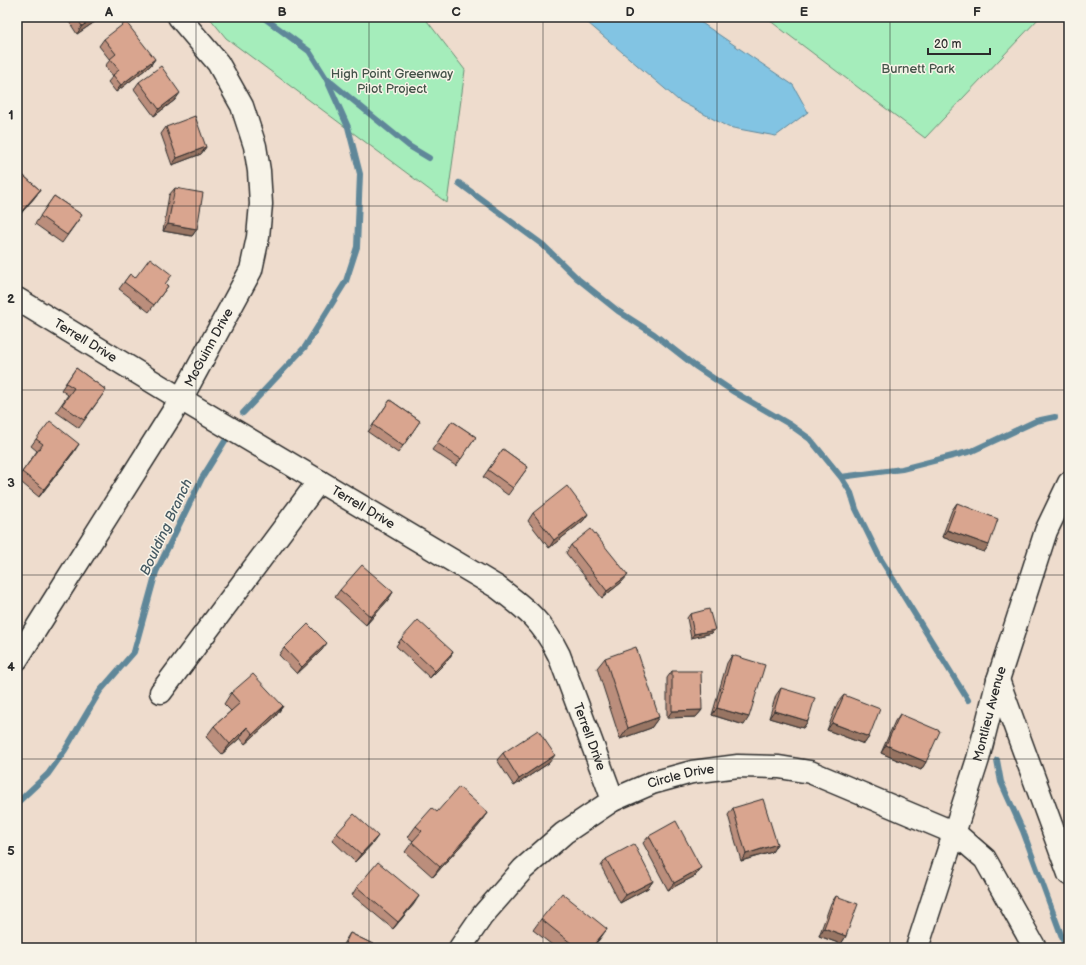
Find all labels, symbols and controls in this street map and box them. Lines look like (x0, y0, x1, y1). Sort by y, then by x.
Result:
text: A (104, 4, 113, 20)
text: B (277, 4, 287, 20)
text: C (451, 4, 461, 20)
text: D (625, 4, 635, 20)
text: E (800, 4, 809, 20)
text: F (973, 4, 981, 20)
scale bar (928, 30, 990, 56)
text: 20 m (934, 37, 961, 52)
park label: Burnett Park (881, 61, 955, 77)
park label: High Point Greenway Pilot Project (331, 66, 453, 97)
text: 1 (8, 107, 14, 123)
text: 2 (7, 291, 15, 307)
street label: McGuinn Drive (181, 305, 237, 390)
street label: Terrell Drive (51, 315, 120, 366)
text: 3 (7, 475, 15, 491)
water label: Boulding Branch (136, 476, 196, 578)
street label: Terrell Drive (329, 482, 398, 533)
text: 4 (7, 659, 15, 675)
street label: Montlieu Avenue (970, 664, 1010, 764)
street label: Terrell Drive (570, 701, 609, 773)
street label: Circle Drive (646, 761, 715, 792)
text: 5 (7, 843, 15, 859)

